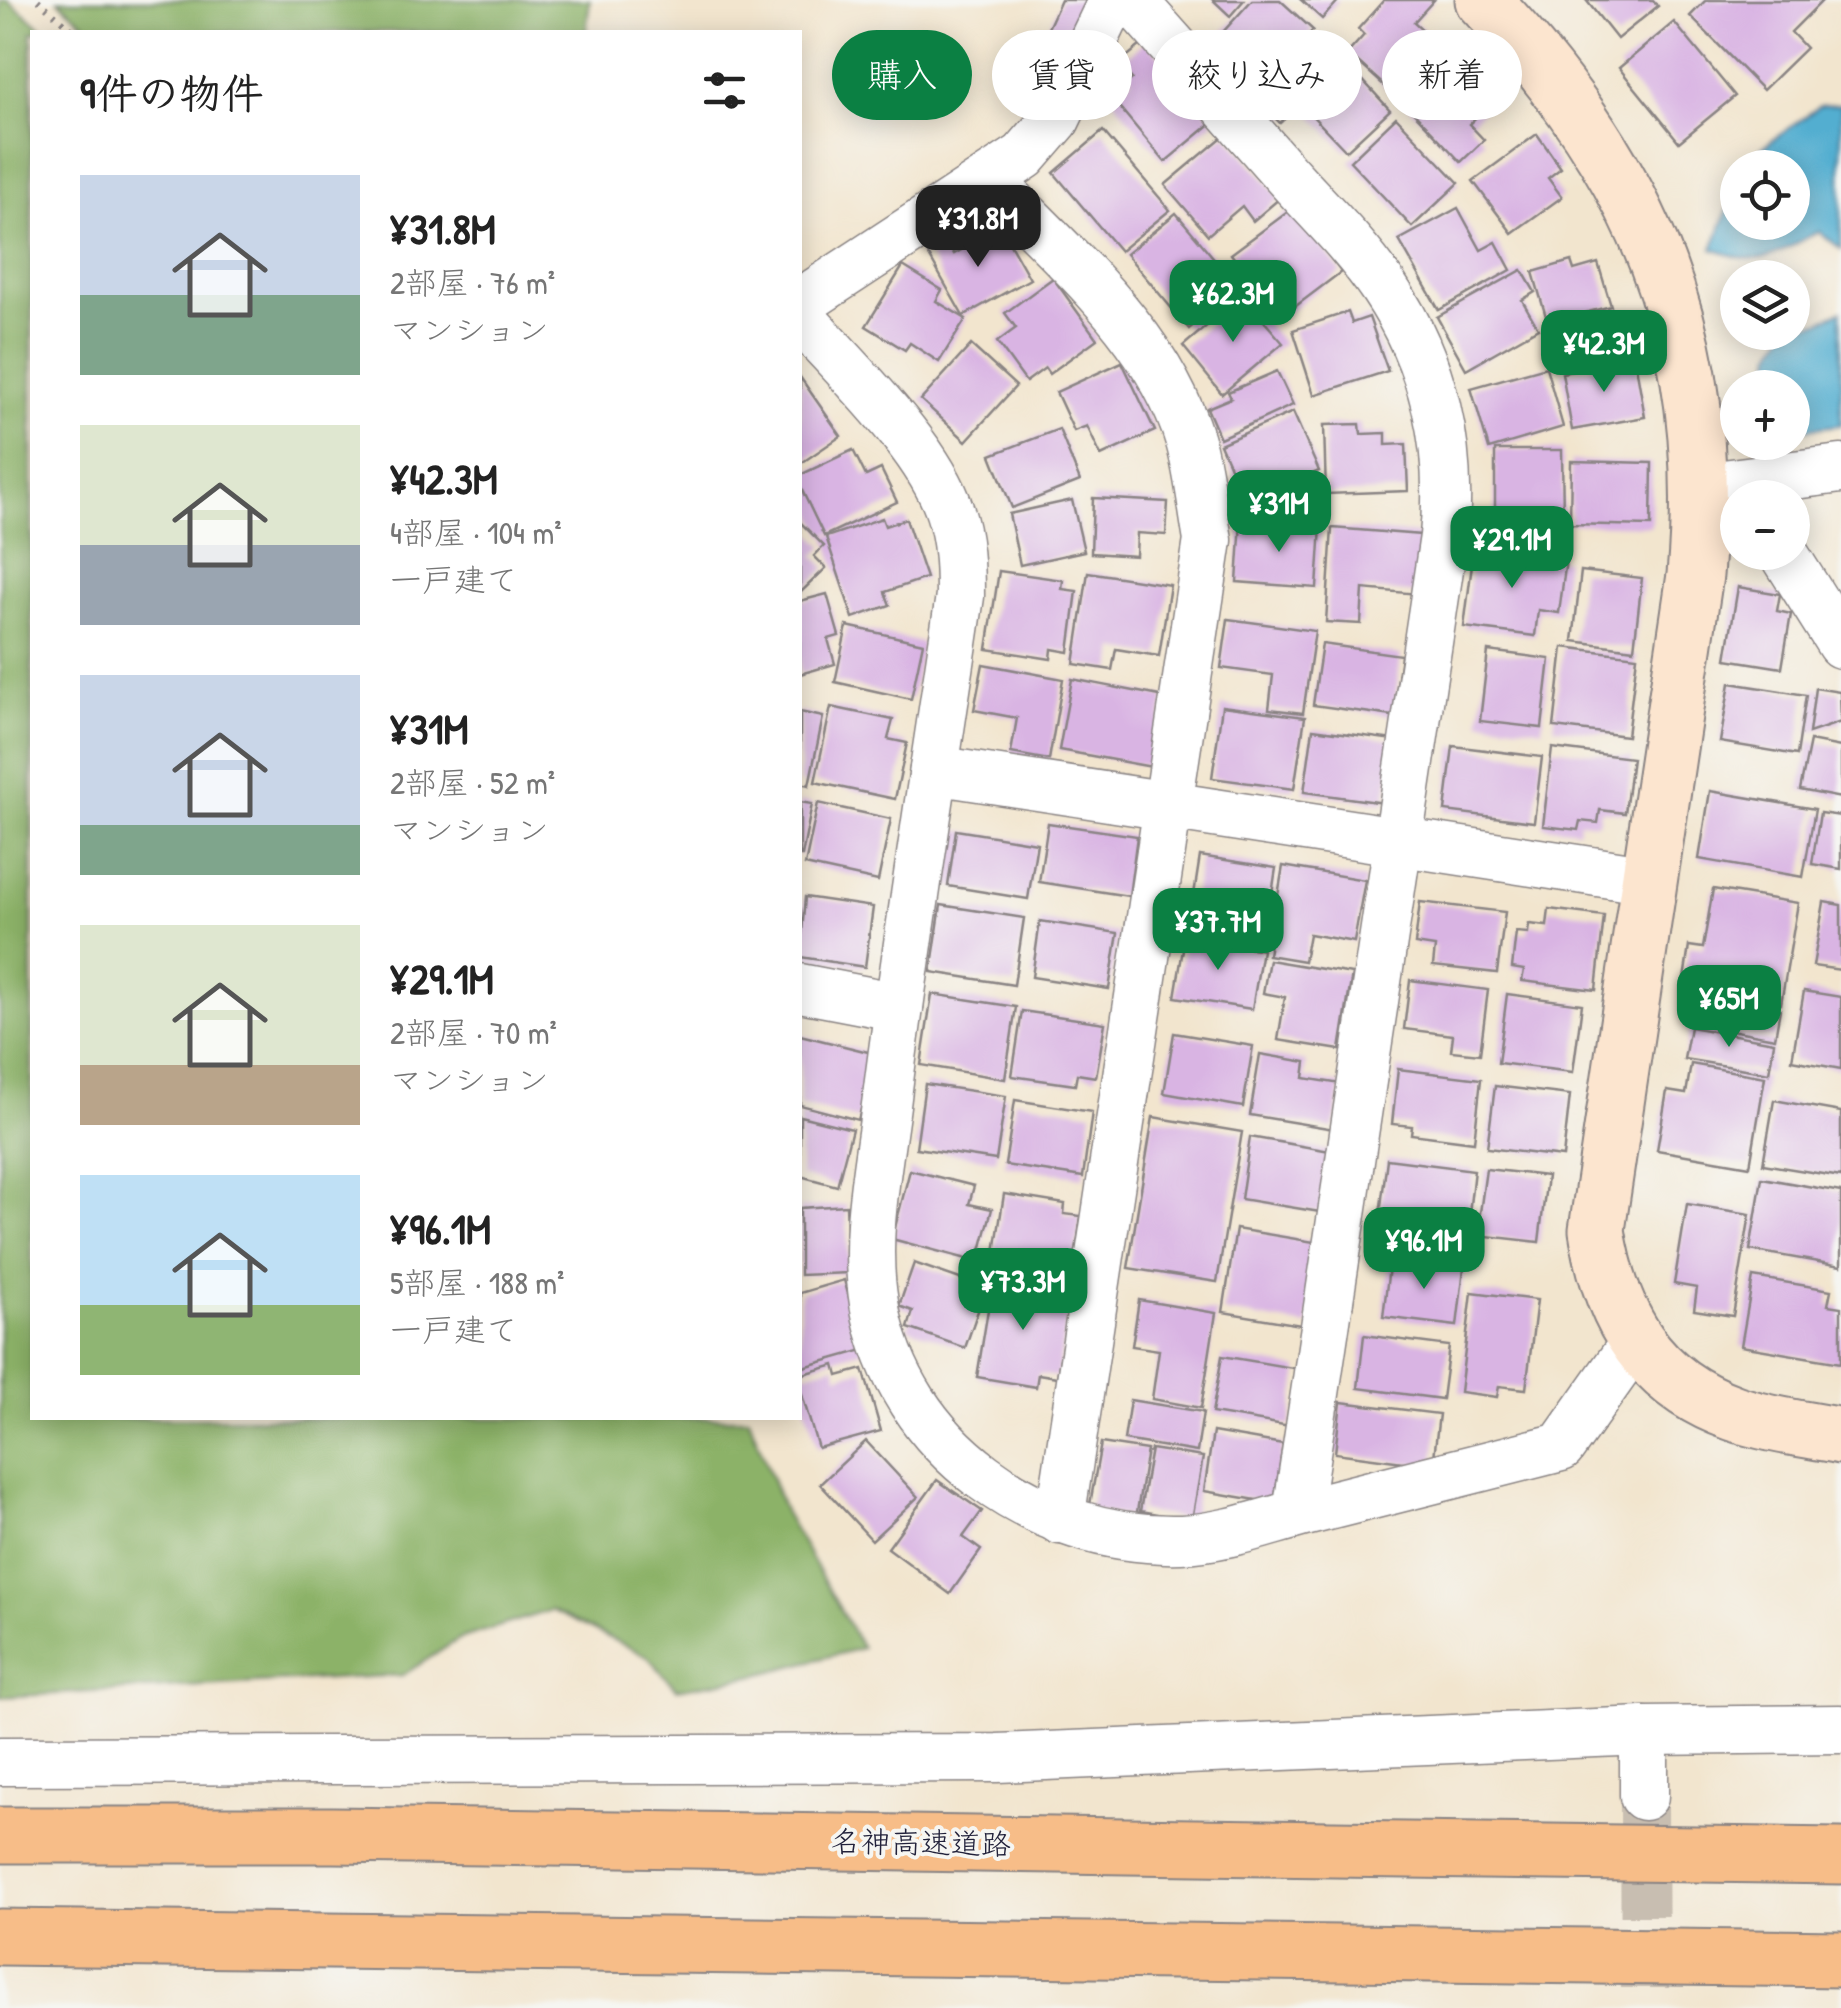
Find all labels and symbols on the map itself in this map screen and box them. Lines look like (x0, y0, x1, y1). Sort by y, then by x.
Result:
pin: ¥31.8M (897, 185, 1059, 270)
pin: ¥62.3M (1152, 260, 1314, 345)
pin: ¥42.3M (1523, 310, 1685, 395)
pin: ¥31M (1220, 470, 1338, 555)
pin: ¥29.1M (1431, 506, 1593, 591)
pin: ¥37.7M (1137, 888, 1299, 973)
pin: ¥65M (1670, 965, 1788, 1050)
pin: ¥96.1M (1343, 1207, 1505, 1292)
pin: ¥73.3M (942, 1248, 1104, 1333)
street label: 名神高速道路 (831, 1820, 1011, 1864)

